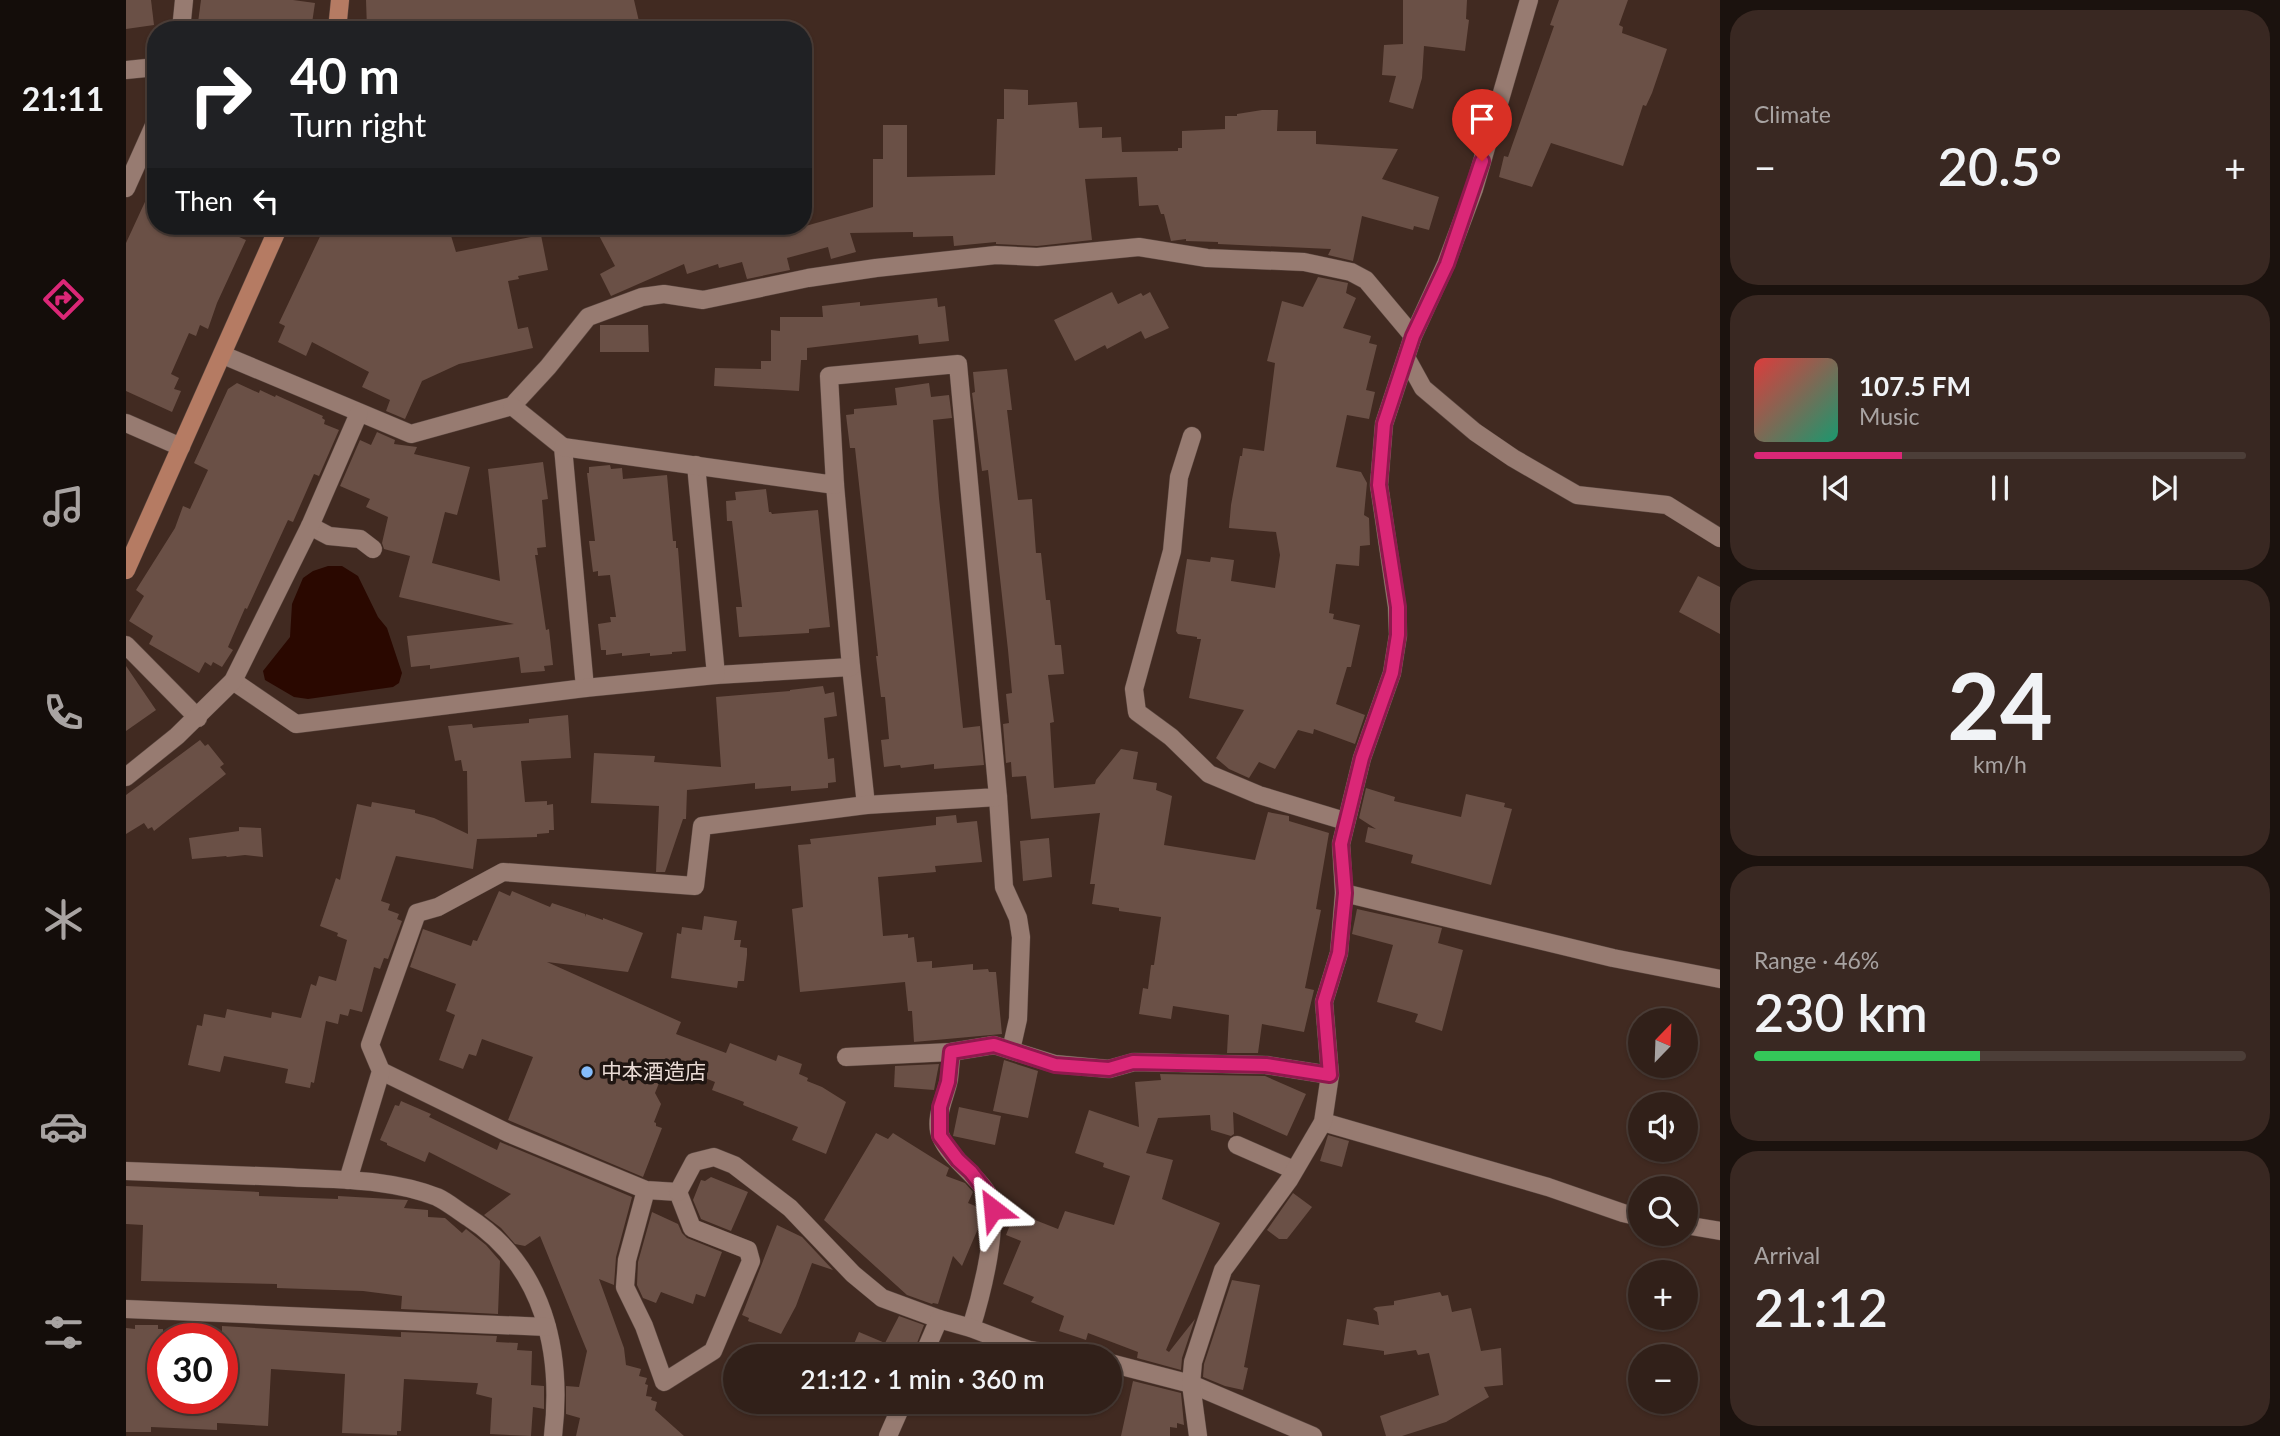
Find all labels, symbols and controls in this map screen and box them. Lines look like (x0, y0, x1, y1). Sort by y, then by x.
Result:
text: 40 m (290, 46, 400, 104)
icon: right (175, 49, 266, 140)
text: 21:11 (22, 79, 104, 118)
pin (1452, 89, 1512, 161)
icon: arrive (1463, 100, 1501, 138)
text: Climate (1754, 100, 1831, 128)
text: Turn right (290, 105, 426, 144)
text: 20.5° (1938, 135, 2062, 197)
text: − (1754, 144, 1776, 190)
text: + (2224, 144, 2246, 190)
icon: left (247, 182, 285, 220)
text: Then (175, 185, 233, 217)
icon: directions (39, 275, 88, 324)
text: 107.5 FM (1859, 370, 1971, 402)
text: Music (1859, 402, 1919, 430)
icon: previous (1817, 469, 1855, 507)
icon: pause (1981, 469, 2019, 507)
icon: next (2145, 469, 2183, 507)
icon: music (39, 482, 88, 531)
text: 24 (1947, 650, 2053, 759)
icon: phone (39, 688, 88, 737)
text: km/h (1973, 750, 2027, 778)
icon: climate (39, 895, 88, 944)
text: Range · 46% (1754, 946, 1879, 974)
text: 230 km (1754, 981, 1928, 1043)
north arrow (1628, 1008, 1698, 1078)
map controls (1628, 1008, 1698, 1414)
place label: 中本酒造店 (601, 1058, 706, 1083)
marker: 中本酒造店 (579, 1064, 595, 1080)
button: sound (1628, 1092, 1698, 1162)
icon: car (39, 1102, 88, 1151)
position arrow (956, 1172, 1030, 1246)
button: search (1628, 1176, 1698, 1246)
text: Arrival (1754, 1241, 1820, 1269)
button: + (1628, 1260, 1698, 1330)
text: 21:12 (1754, 1276, 1888, 1338)
icon: filters (39, 1308, 88, 1357)
speed limit sign: 30 (147, 1323, 238, 1414)
button: − (1628, 1344, 1698, 1414)
text: 21:12 · 1 min · 360 m (800, 1363, 1045, 1395)

